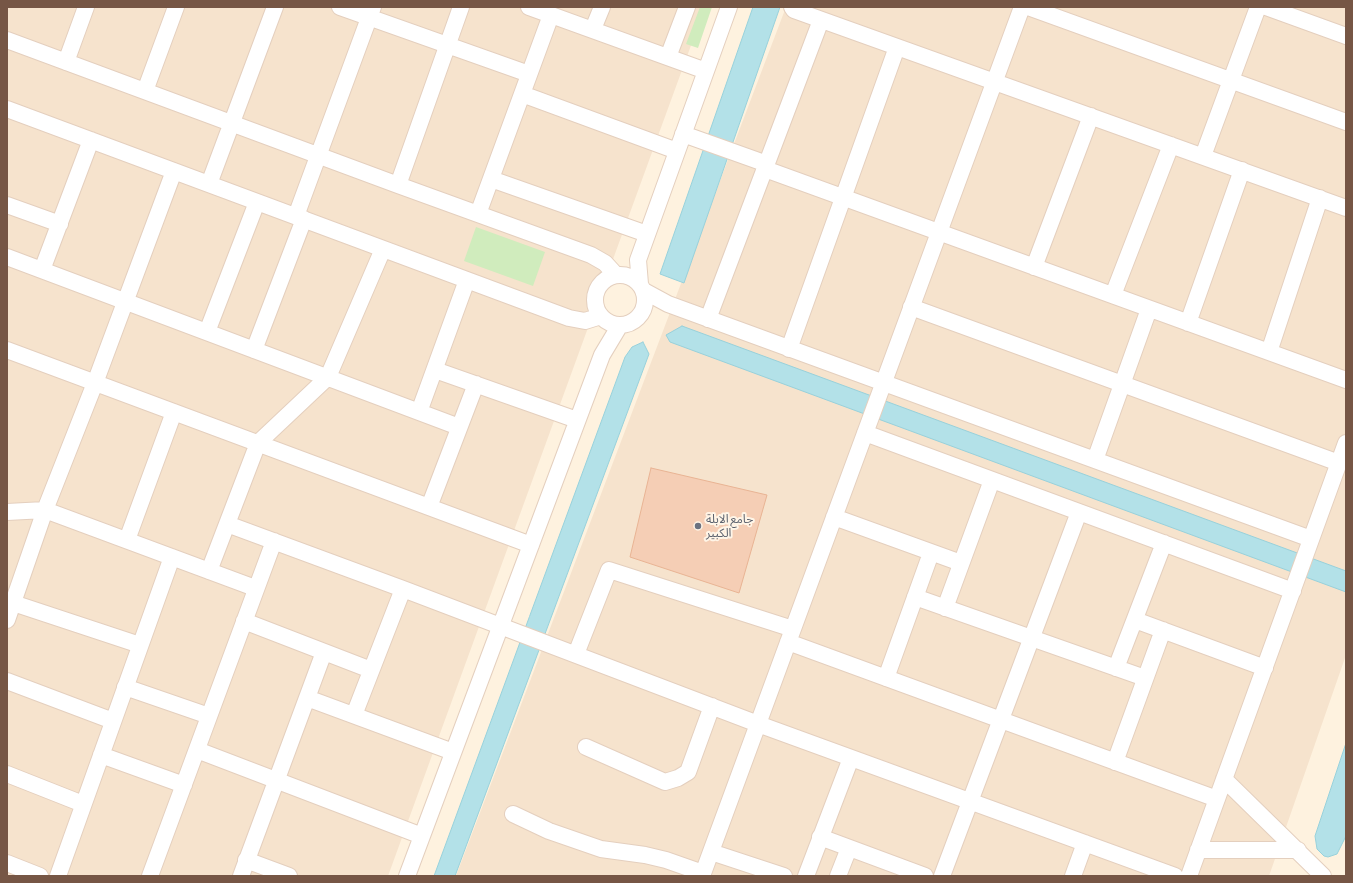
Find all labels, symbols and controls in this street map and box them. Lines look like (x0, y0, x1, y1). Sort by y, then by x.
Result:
place label: جامع الابلة الكبير (706, 512, 753, 540)
marker: جامع الابلة الكبير (693, 521, 703, 531)

